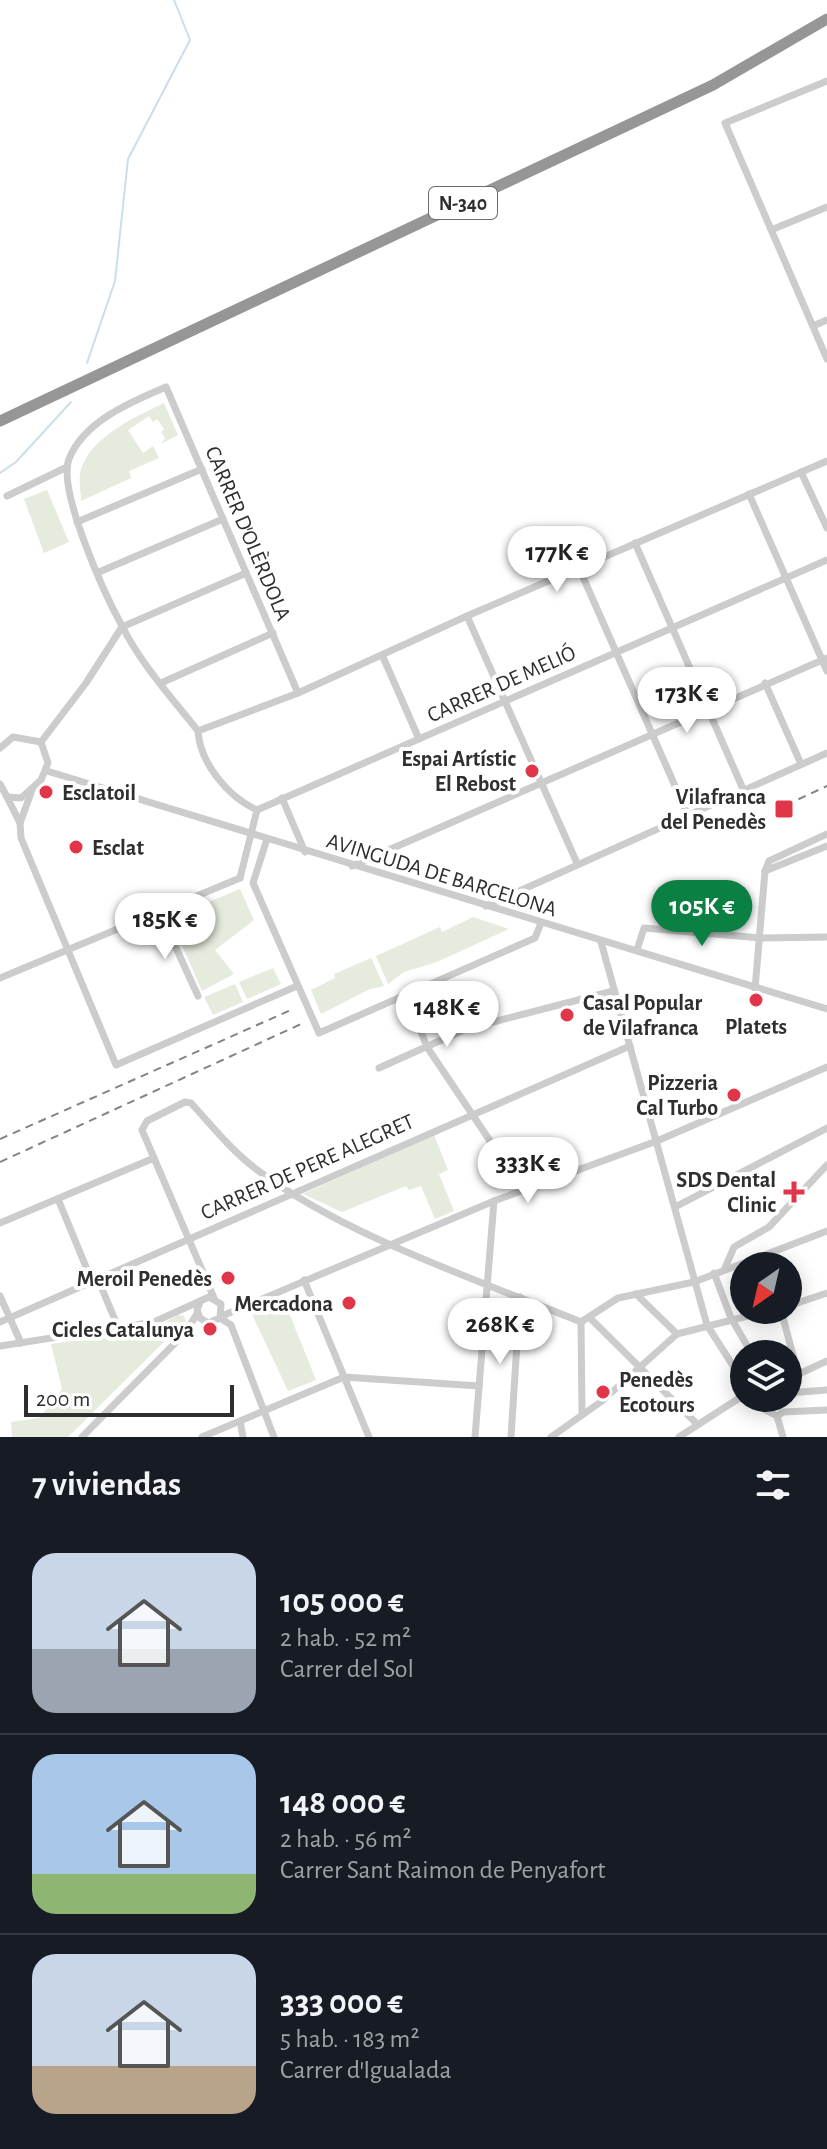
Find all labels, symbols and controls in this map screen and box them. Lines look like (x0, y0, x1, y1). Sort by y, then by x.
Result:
road number: N-340 (429, 187, 497, 219)
street label: CARRER D'OLÈRDOLA (201, 443, 296, 624)
pin: 177K € (492, 526, 622, 594)
text: 177K € (525, 539, 589, 565)
street label: CARRER DE MELIÓ (423, 640, 579, 727)
pin: 173K € (622, 667, 752, 735)
text: 173K € (655, 680, 719, 706)
place label: Espai Artístic El Rebost (401, 748, 517, 795)
marker: Espai Artístic El Rebost (523, 762, 541, 780)
place label: Esclatoil (62, 782, 136, 804)
marker: Esclatoil (37, 783, 55, 801)
place label: Vilafranca del Penedès (661, 786, 766, 833)
marker: Vilafranca del Penedès (773, 798, 795, 820)
street label: AVINGUDA DE BARCELONA (324, 829, 560, 921)
place label: Esclat (92, 837, 144, 859)
marker: Esclat (67, 838, 85, 856)
pin: 105K € (637, 880, 767, 948)
pin: 185K € (100, 893, 230, 961)
text: 105K € (669, 893, 735, 919)
text: 185K € (133, 906, 197, 932)
pin: 148K € (382, 981, 512, 1049)
marker: Platets (747, 991, 765, 1009)
place label: Casal Popular de Vilafranca (583, 992, 703, 1039)
text: 148K € (414, 994, 480, 1020)
marker: Casal Popular de Vilafranca (558, 1006, 576, 1024)
place label: Platets (725, 1016, 787, 1038)
place label: Pizzeria Cal Turbo (636, 1072, 718, 1119)
marker: Pizzeria Cal Turbo (725, 1086, 743, 1104)
street label: CARRER DE PERE ALEGRET (197, 1110, 418, 1224)
pin: 333K € (463, 1137, 593, 1205)
text: 333K € (496, 1150, 560, 1176)
place label: SDS Dental Clinic (676, 1169, 777, 1216)
marker: SDS Dental Clinic (783, 1181, 805, 1203)
north arrow (730, 1252, 802, 1324)
map controls (730, 1252, 802, 1412)
place label: Meroil Penedès (77, 1268, 212, 1290)
marker: Meroil Penedès (219, 1269, 237, 1287)
place label: Mercadona (234, 1293, 333, 1315)
marker: Mercadona (340, 1294, 358, 1312)
pin: 268K € (435, 1298, 565, 1366)
text: 268K € (466, 1311, 534, 1337)
place label: Cicles Catalunya (52, 1319, 194, 1342)
marker: Cicles Catalunya (201, 1320, 219, 1338)
button: layers (730, 1340, 802, 1412)
place label: Penedès Ecotours (619, 1369, 695, 1416)
scale bar (24, 1381, 234, 1417)
marker: Penedès Ecotours (594, 1383, 612, 1401)
text: 200 m (36, 1388, 90, 1410)
icon: filters (751, 1463, 795, 1507)
text: 7 viviendas (32, 1468, 181, 1502)
icon: home (96, 1585, 192, 1681)
text: 105 000 € (280, 1585, 404, 1619)
text: 2 hab. · 52 m² (280, 1625, 411, 1651)
text: Carrer del Sol (280, 1656, 414, 1682)
icon: home (96, 1786, 192, 1882)
text: 148 000 € (280, 1786, 405, 1820)
text: 2 hab. · 56 m² (280, 1826, 412, 1852)
text: Carrer Sant Raimon de Penyafort (280, 1857, 606, 1883)
icon: home (96, 1986, 192, 2082)
text: 333 000 € (280, 1986, 403, 2020)
text: 5 hab. · 183 m² (280, 2026, 419, 2052)
text: Carrer d'Igualada (280, 2057, 451, 2083)

